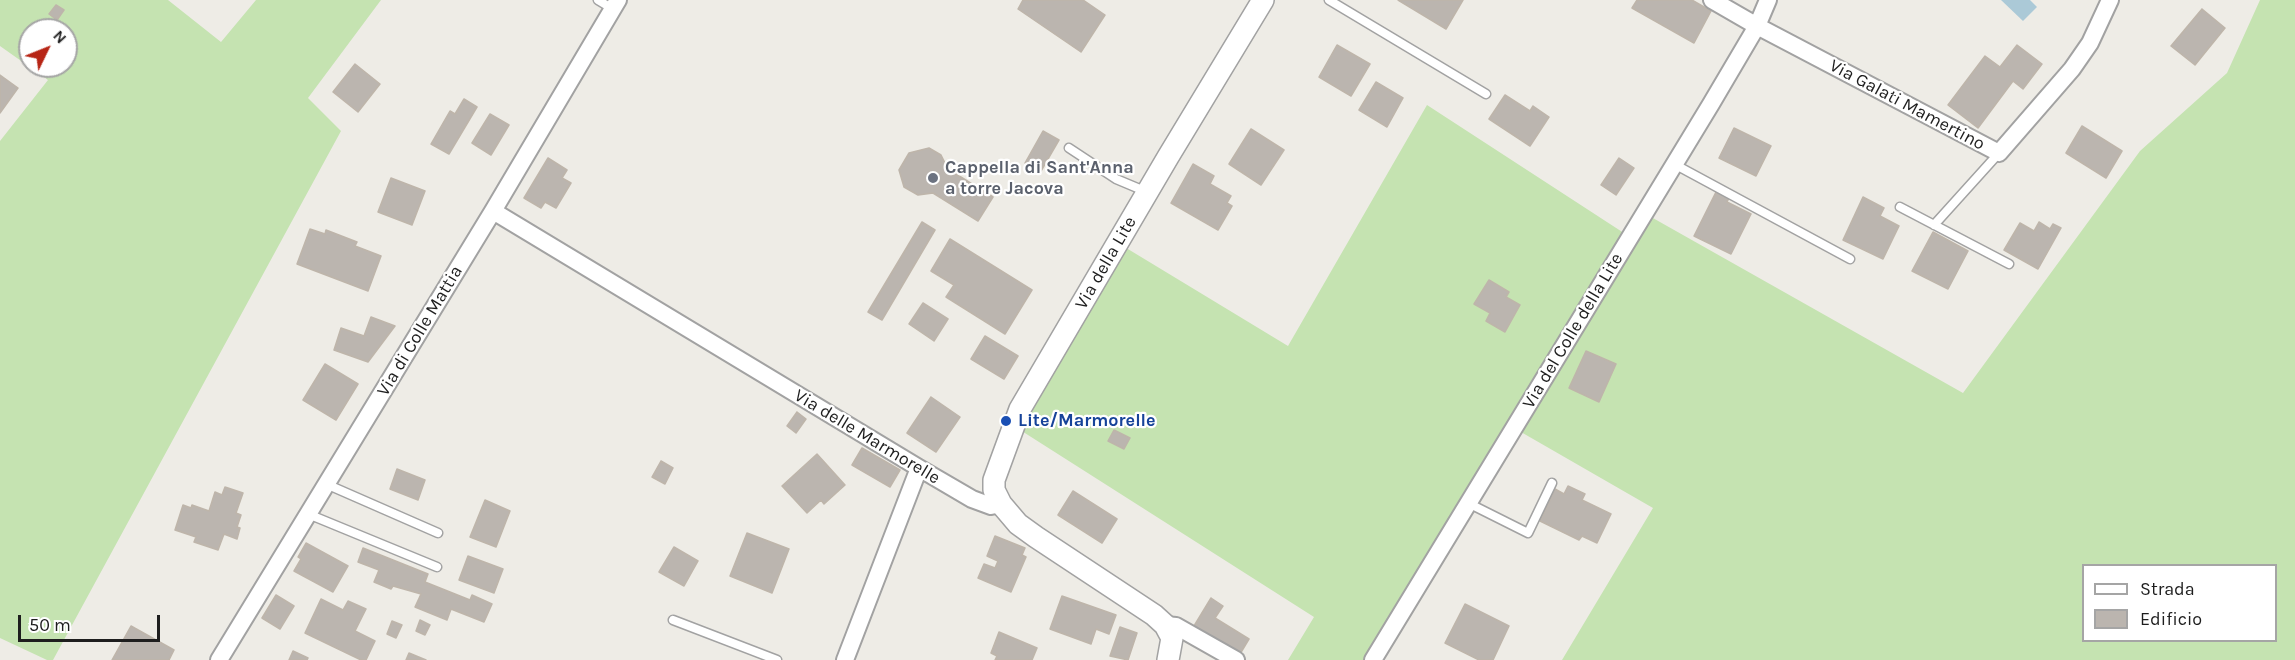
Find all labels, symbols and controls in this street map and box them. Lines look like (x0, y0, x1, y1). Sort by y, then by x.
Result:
north arrow (18, 18, 78, 78)
text: N (49, 26, 71, 47)
street label: Via Galati Mamertino (1826, 55, 1988, 155)
place label: Cappella di Sant'Anna a torre Jacova (945, 157, 1134, 200)
marker: Cappella di Sant'Anna a torre Jacova (926, 171, 940, 185)
street label: Via della Lite (1071, 213, 1141, 313)
street label: Via del Colle della Lite (1518, 249, 1628, 413)
street label: Via di Colle Mattia (373, 262, 467, 400)
street label: Via delle Marmorelle (790, 385, 944, 489)
place label: Lite/Marmorelle (1018, 410, 1156, 432)
marker: Lite/Marmorelle (999, 414, 1013, 428)
legend (2082, 564, 2277, 642)
text: Strada (2140, 578, 2195, 600)
scale bar (21, 603, 164, 641)
text: Edificio (2140, 608, 2202, 630)
text: 50 m (29, 614, 71, 636)

